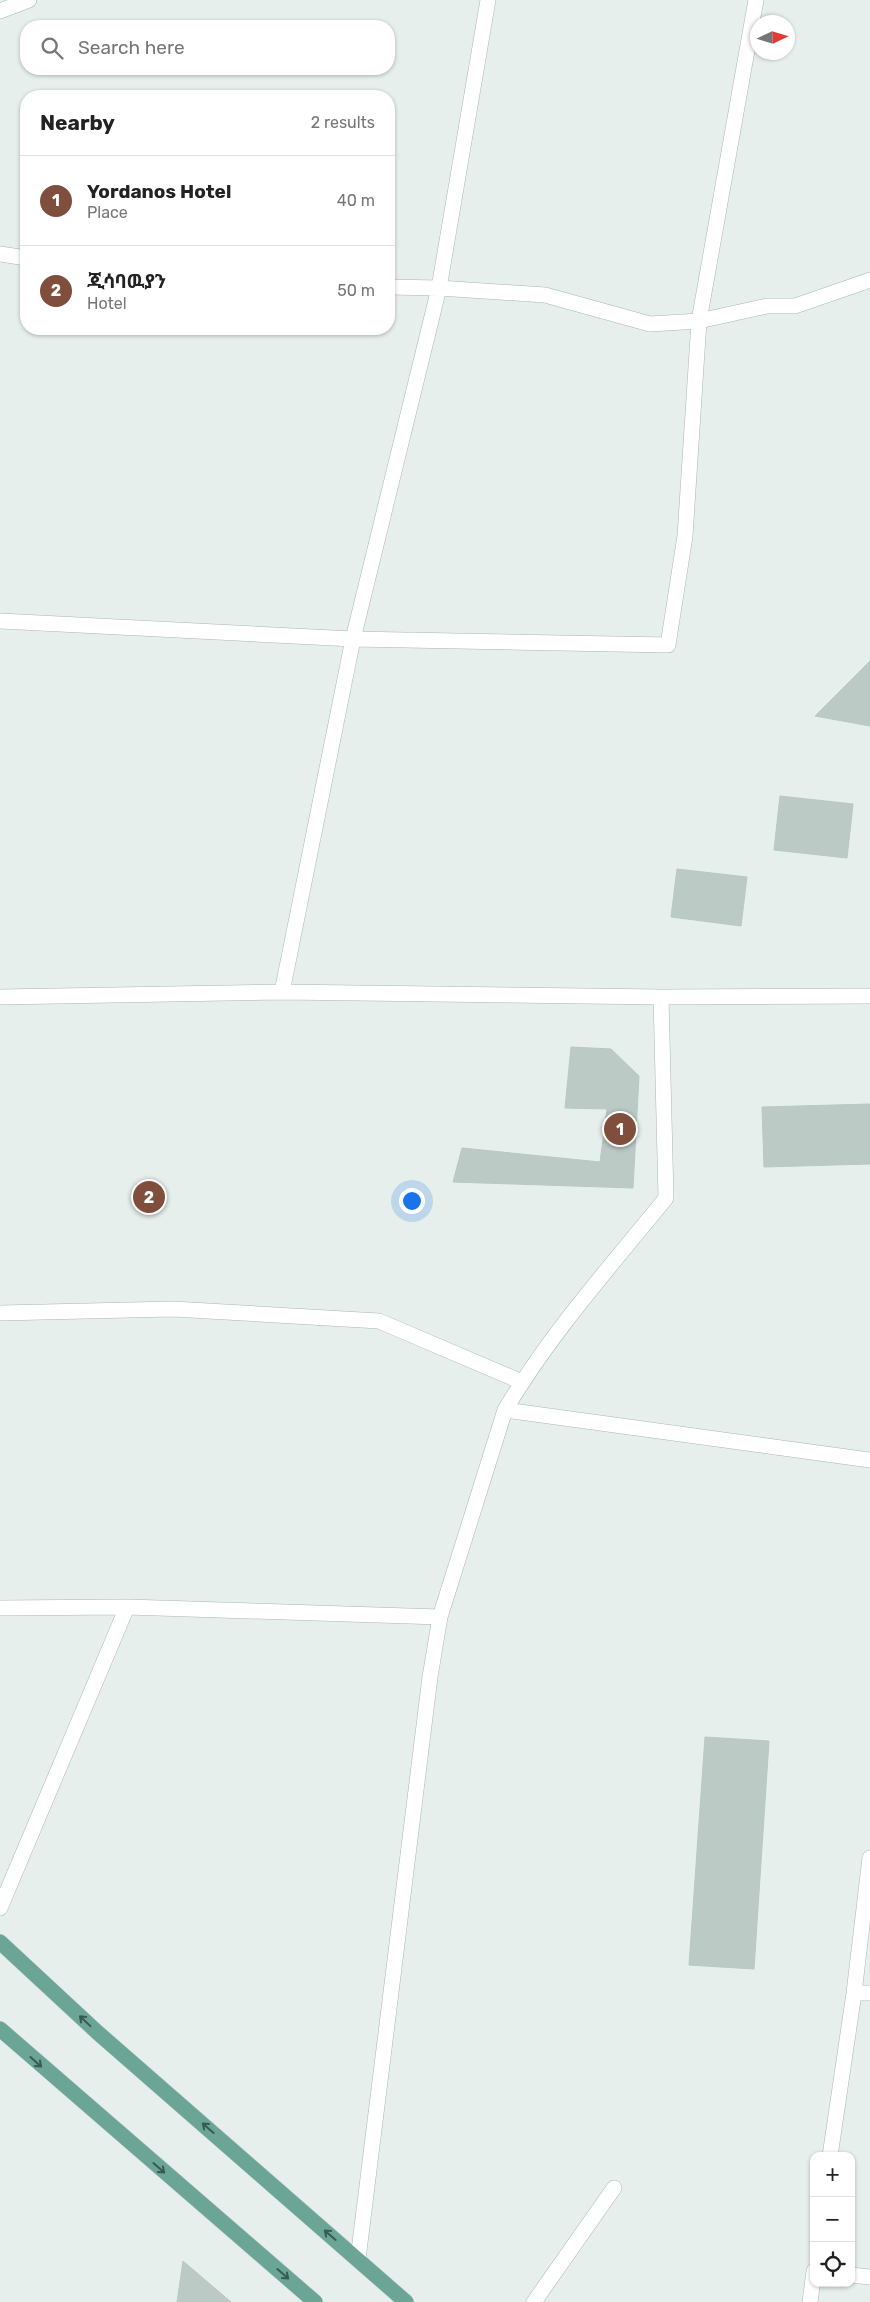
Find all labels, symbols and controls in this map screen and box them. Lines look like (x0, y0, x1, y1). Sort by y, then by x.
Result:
north arrow (750, 15, 795, 60)
search box (20, 20, 395, 75)
icon: search (38, 34, 66, 62)
text: Search here (78, 36, 185, 59)
text: Nearby (40, 110, 115, 135)
text: 2 results (311, 113, 375, 132)
text: Yordanos Hotel (87, 180, 231, 203)
text: 1 (52, 191, 60, 210)
text: 40 m (337, 191, 375, 210)
text: Place (87, 203, 128, 222)
text: ጂሳባዉያን (87, 270, 166, 293)
text: 2 (51, 281, 61, 300)
text: 50 m (337, 281, 375, 300)
text: Hotel (87, 294, 127, 313)
pin: 1 (604, 1110, 636, 1148)
pin: 2 (133, 1178, 165, 1216)
your location (399, 1188, 425, 1214)
one-way arrow (79, 2015, 92, 2027)
one-way arrow (30, 2056, 43, 2068)
one-way arrow (201, 2123, 214, 2134)
map controls (810, 2152, 855, 2287)
button: + (810, 2152, 855, 2197)
one-way arrow (153, 2162, 166, 2174)
button: − (810, 2197, 855, 2242)
one-way arrow (324, 2229, 337, 2241)
button: locate (810, 2242, 855, 2287)
one-way arrow (276, 2268, 289, 2280)

